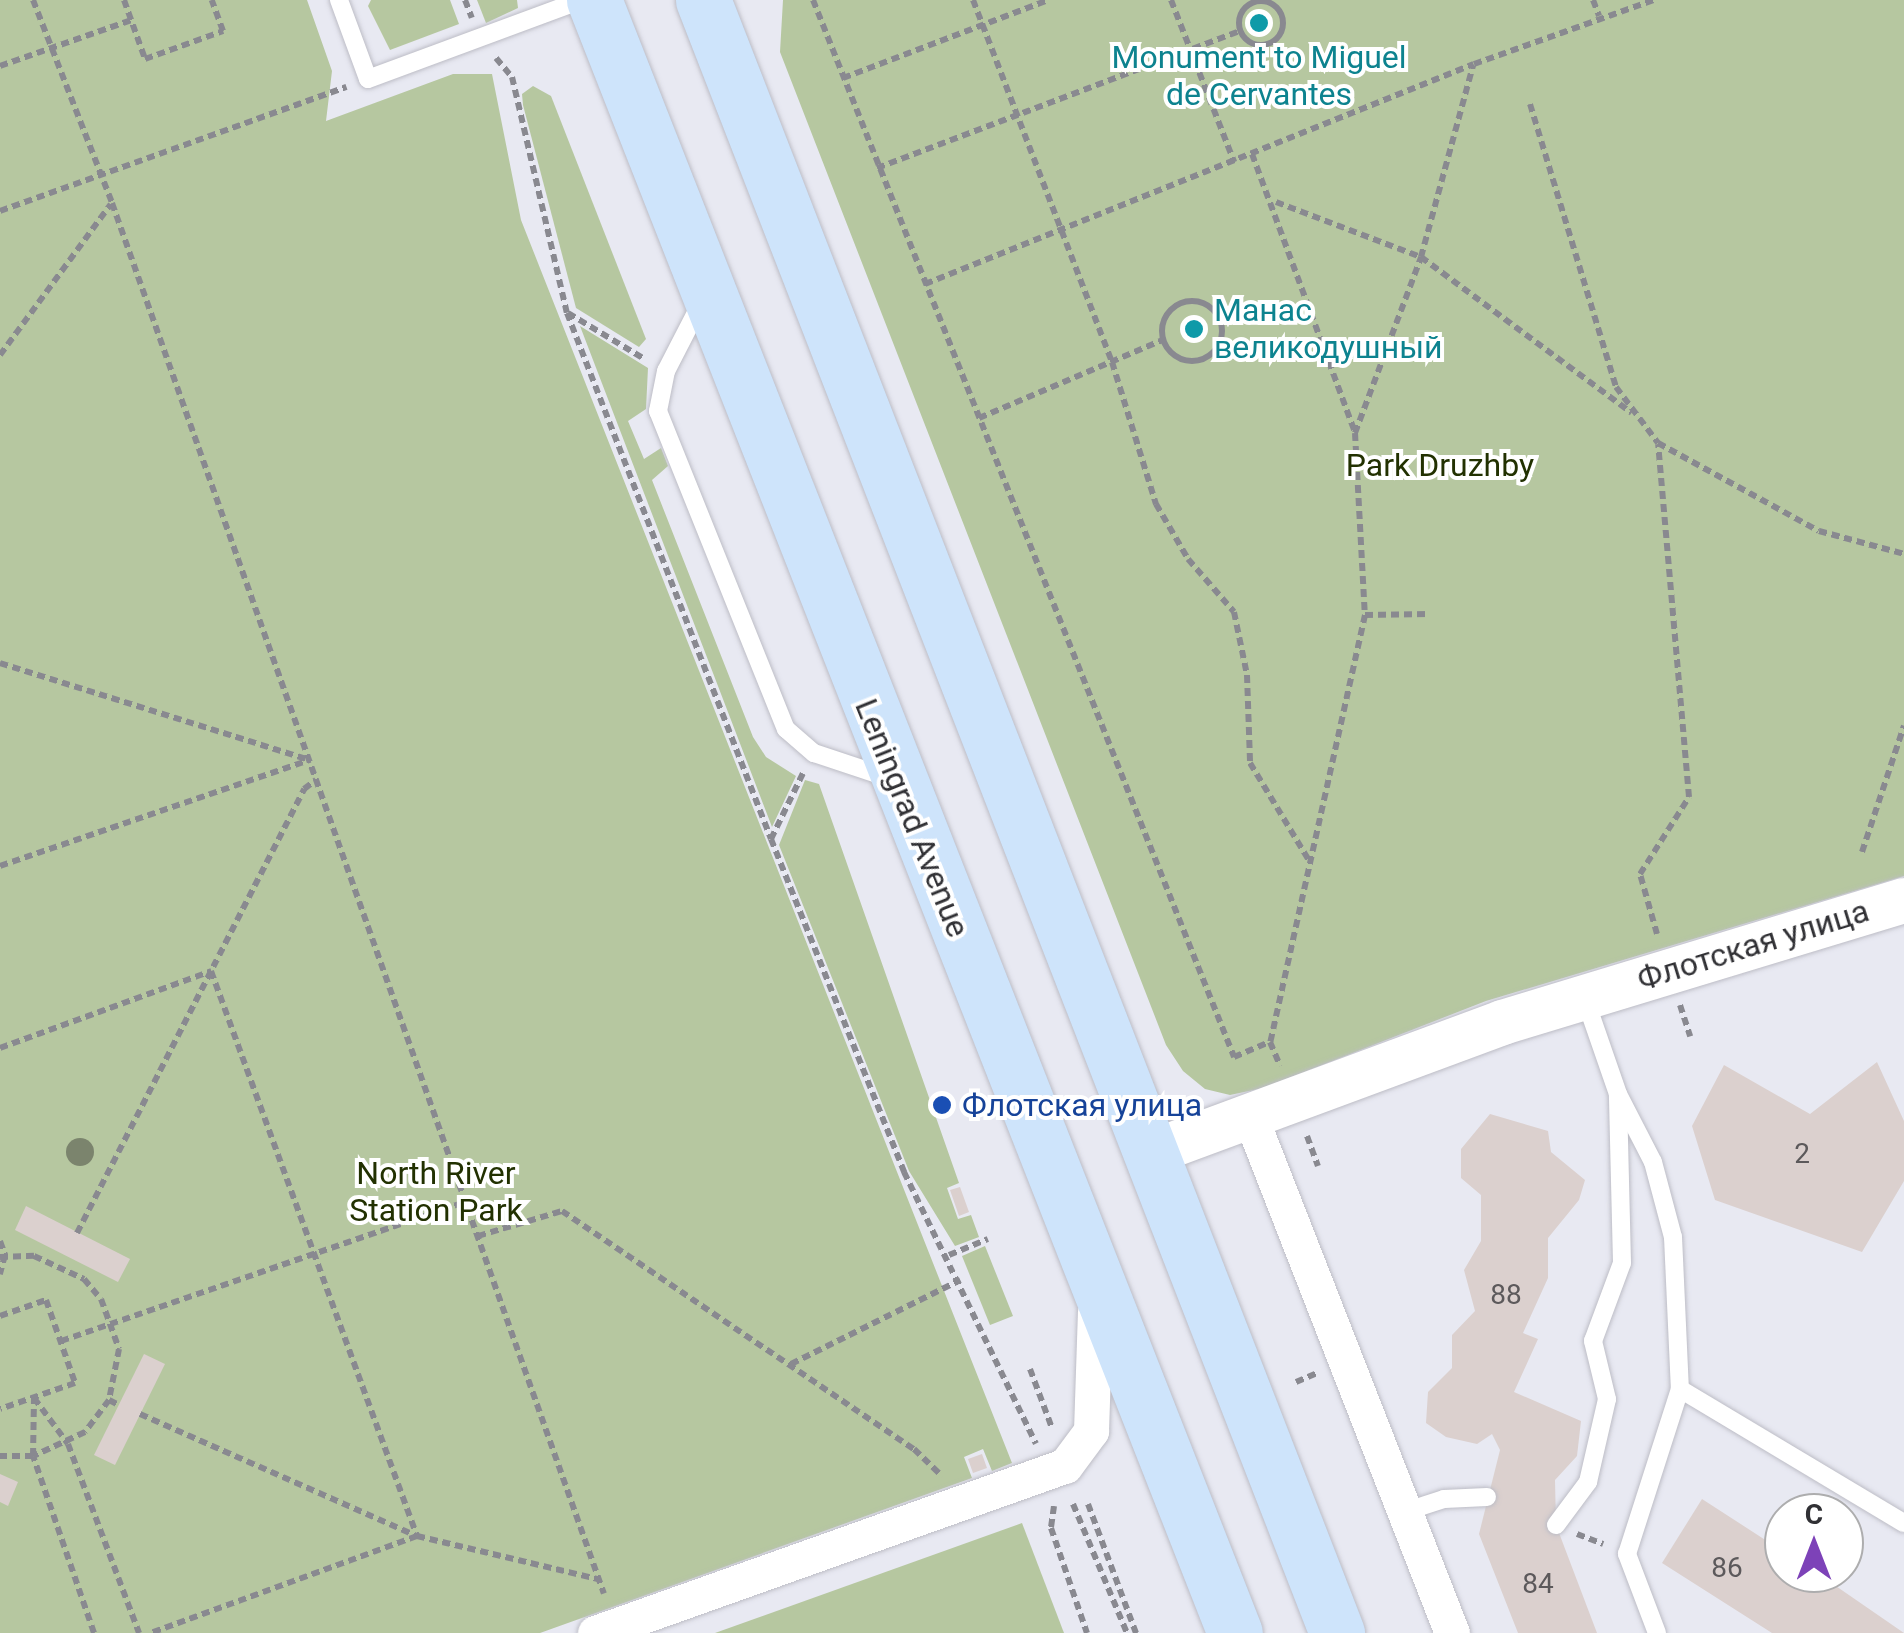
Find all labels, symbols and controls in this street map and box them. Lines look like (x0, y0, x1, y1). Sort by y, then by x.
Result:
marker: Monument to Miguel de Cervantes (1248, 12, 1270, 34)
place label: Monument to Miguel de Cervantes (1111, 39, 1407, 114)
place label: Манас великодушный (1214, 292, 1442, 367)
marker: Манас великодушный (1183, 318, 1205, 340)
park label: Park Druzhby (1346, 446, 1534, 484)
street label: Leningrad Avenue (847, 693, 977, 943)
street label: Флотская улица (1633, 892, 1873, 998)
place label: Флотская улица (962, 1086, 1202, 1124)
marker: Флотская улица (931, 1094, 953, 1116)
house number: 2 (1794, 1137, 1810, 1171)
park label: North River Station Park (349, 1155, 523, 1230)
house number: 88 (1490, 1278, 1522, 1312)
north arrow (1764, 1493, 1864, 1593)
text: С (1805, 1498, 1823, 1531)
house number: 86 (1711, 1551, 1743, 1585)
house number: 84 (1522, 1567, 1554, 1601)

